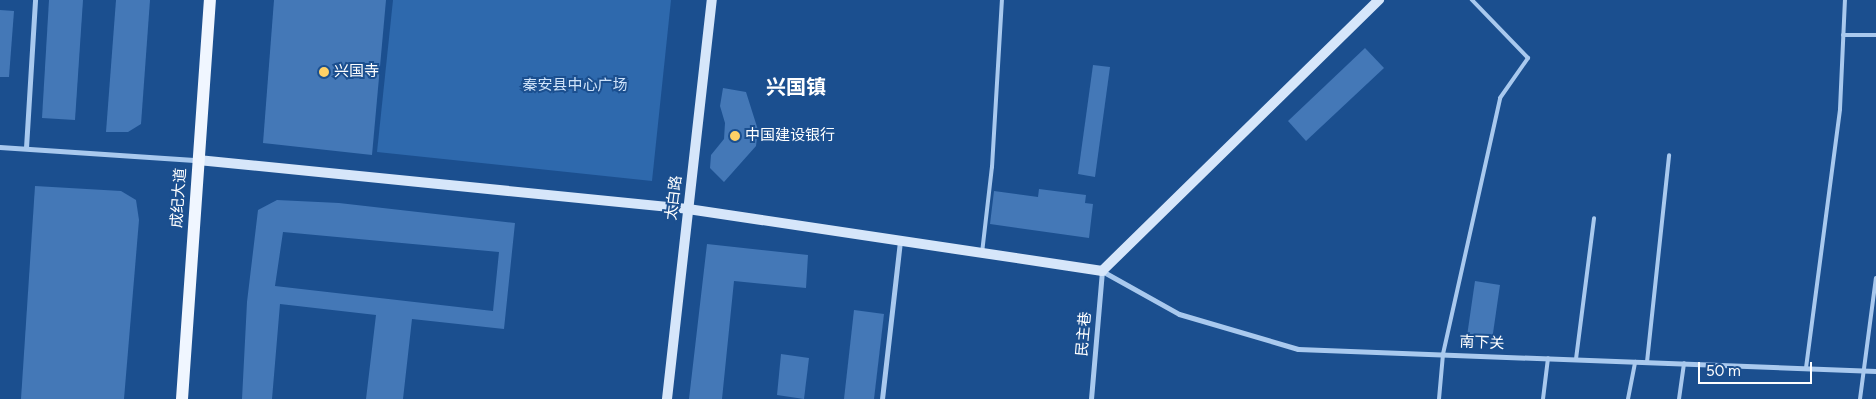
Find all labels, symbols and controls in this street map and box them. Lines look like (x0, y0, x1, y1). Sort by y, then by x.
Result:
place label: 兴国寺 (334, 63, 379, 81)
marker: 兴国寺 (318, 66, 330, 78)
district label: 兴国镇 (766, 75, 826, 99)
park label: 秦安县中心广场 (523, 77, 627, 95)
place label: 中国建设银行 (745, 127, 835, 145)
marker: 中国建设银行 (729, 130, 741, 142)
street label: 成纪大道 (168, 167, 190, 229)
street label: 太白路 (662, 175, 686, 221)
street label: 民主巷 (1073, 311, 1095, 357)
street label: 南下关 (1459, 333, 1505, 353)
scale bar (1701, 352, 1815, 384)
text: 50 m (1706, 362, 1741, 380)

